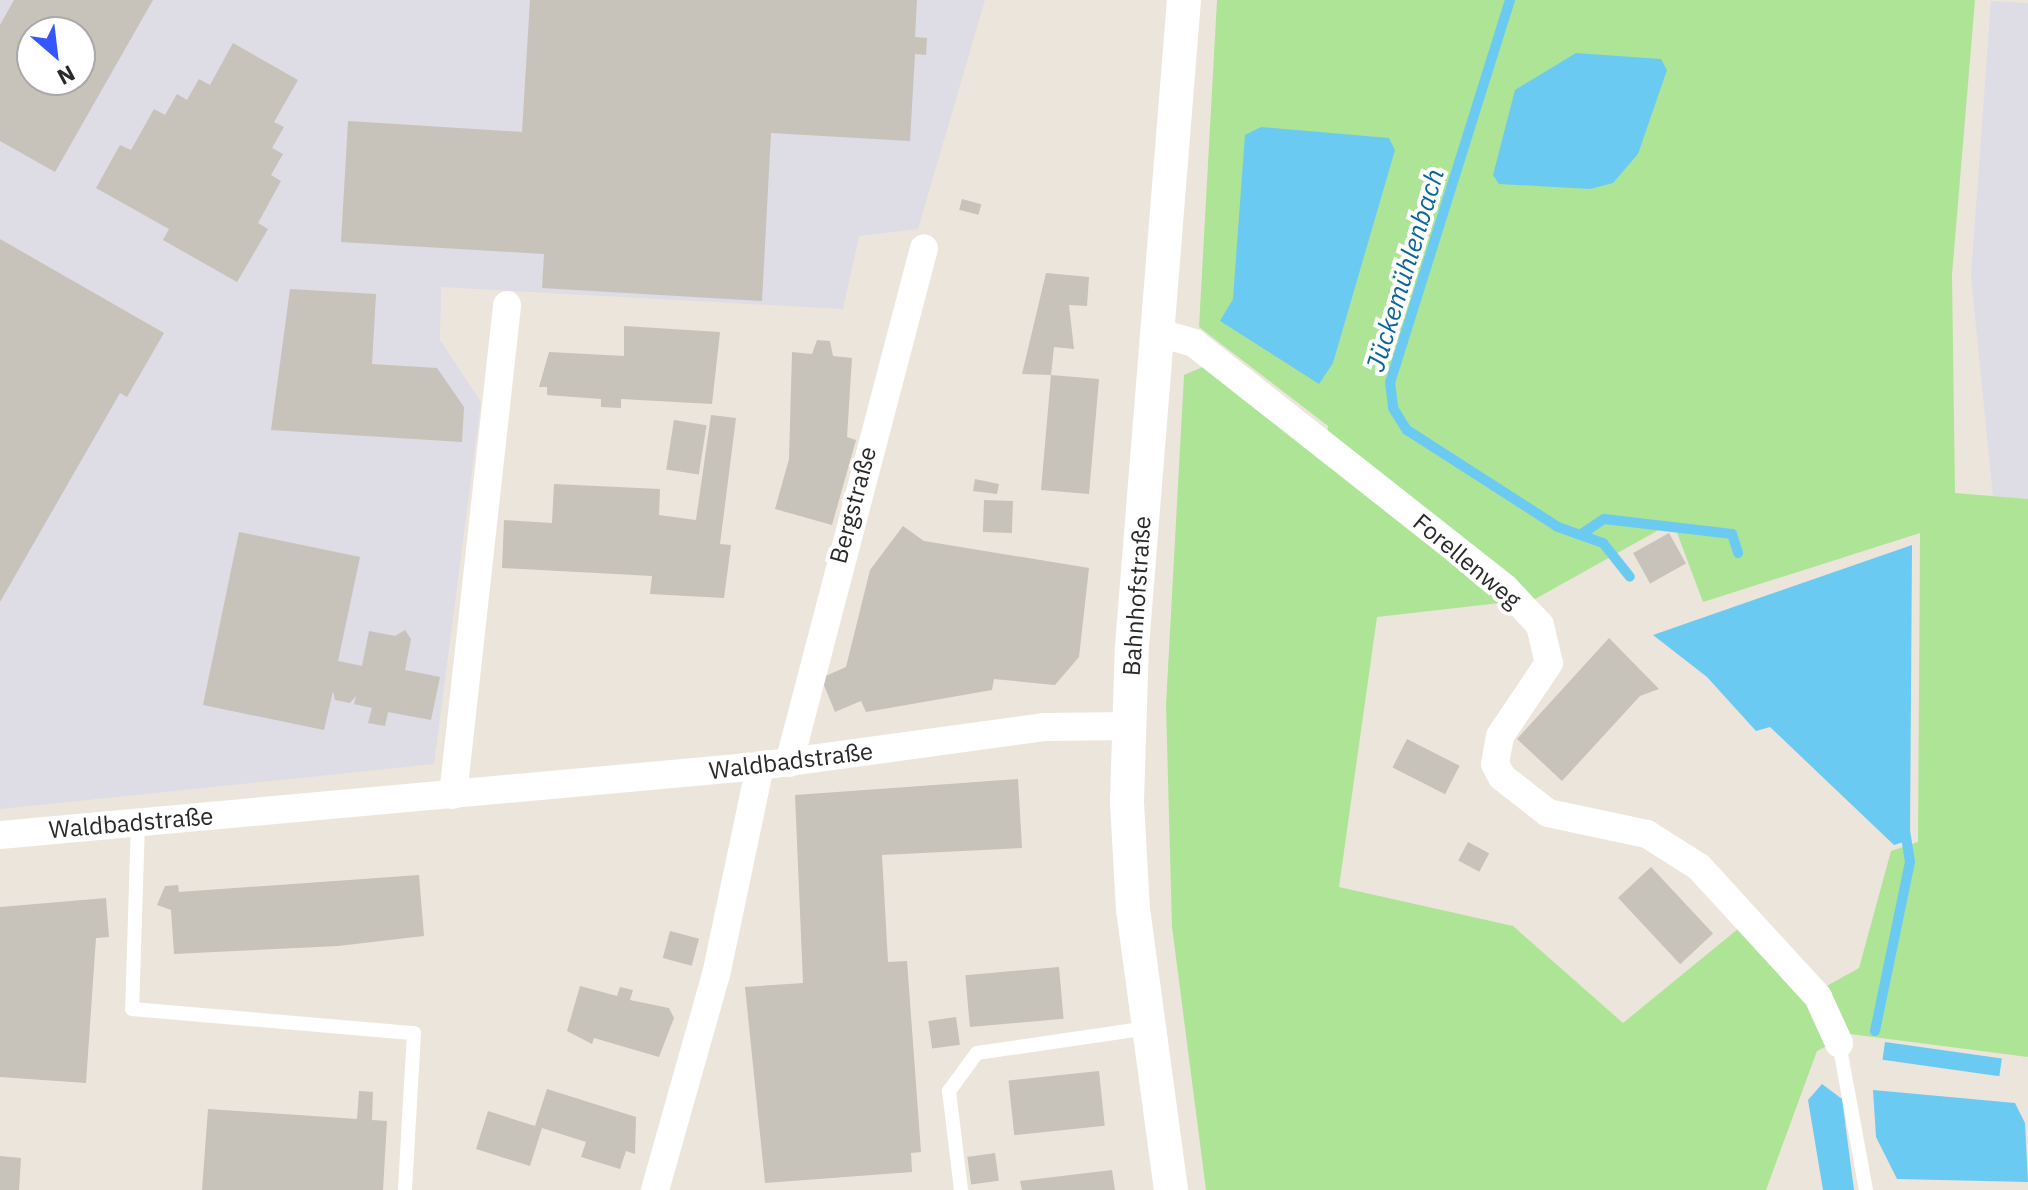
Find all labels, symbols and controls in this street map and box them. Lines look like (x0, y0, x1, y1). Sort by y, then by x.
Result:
north arrow (16, 16, 96, 96)
text: N (53, 59, 80, 92)
water label: Jückemühlenbach (1359, 165, 1451, 375)
street label: Bergstraße (824, 443, 882, 567)
street label: Forellenweg (1407, 508, 1527, 614)
street label: Bahnhofstraße (1117, 515, 1157, 677)
street label: Waldbadstraße (707, 737, 875, 785)
street label: Waldbadstraße (48, 801, 214, 845)

